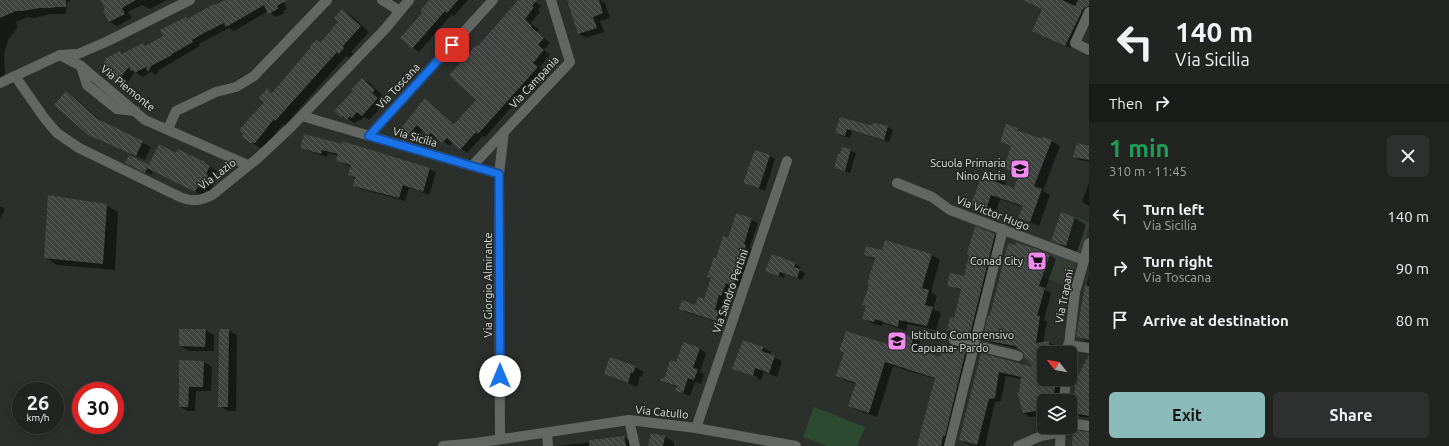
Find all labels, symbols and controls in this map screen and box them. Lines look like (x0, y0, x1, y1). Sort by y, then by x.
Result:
icon: left (1109, 16, 1161, 68)
text: 140 m (1175, 16, 1253, 47)
pin (435, 28, 469, 62)
icon: arrive (441, 34, 463, 56)
text: Via Sicilia (1175, 49, 1250, 69)
street label: Via Campania (507, 53, 561, 111)
street label: Via Toscana (374, 61, 422, 111)
street label: Via Piemonte (99, 63, 157, 113)
icon: right (1151, 92, 1173, 114)
text: Then (1109, 95, 1143, 112)
street label: Via Sicilia (391, 125, 439, 149)
text: 1 min (1109, 135, 1170, 162)
button: close (1387, 135, 1429, 177)
street label: Via Lazio (196, 156, 238, 192)
place label: Scuola Primaria Nino Atria (930, 157, 1006, 182)
school or university icon: Scuola Primaria Nino Atria (1009, 158, 1031, 180)
text: 310 m · 11:45 (1109, 164, 1187, 178)
street label: Via Victor Hugo (955, 194, 1031, 232)
text: Turn left (1143, 201, 1204, 218)
icon: left (1109, 205, 1131, 227)
text: 140 m (1387, 208, 1429, 225)
text: Via Sicilia (1143, 218, 1197, 232)
street label: Via Giorgio Almirante (482, 232, 494, 338)
street label: Via Sandro Pertini (710, 247, 750, 335)
supermarket icon: Conad City (1026, 250, 1048, 272)
text: Turn right (1143, 253, 1213, 270)
place label: Conad City (970, 255, 1024, 267)
icon: right (1109, 257, 1131, 279)
text: 90 m (1396, 260, 1429, 277)
street label: Via Trapani (1053, 268, 1075, 324)
text: Via Toscana (1143, 270, 1211, 284)
icon: arrive (1109, 309, 1131, 331)
text: Arrive at destination (1143, 312, 1289, 329)
text: 80 m (1396, 312, 1429, 329)
place label: Istituto Comprensivo Capuana- Pardo (911, 329, 1014, 354)
school or university icon: Istituto Comprensivo Capuana- Pardo (886, 330, 908, 352)
north arrow (1037, 346, 1077, 386)
map controls (1037, 346, 1077, 434)
position arrow (479, 355, 521, 397)
speed limit sign: 30 (72, 382, 124, 434)
text: 26 (27, 391, 49, 414)
button: Exit (1109, 392, 1265, 438)
button: Share (1273, 392, 1429, 438)
button: layers (1037, 394, 1077, 434)
street label: Via Catullo (635, 403, 689, 421)
text: km/h (26, 412, 50, 423)

